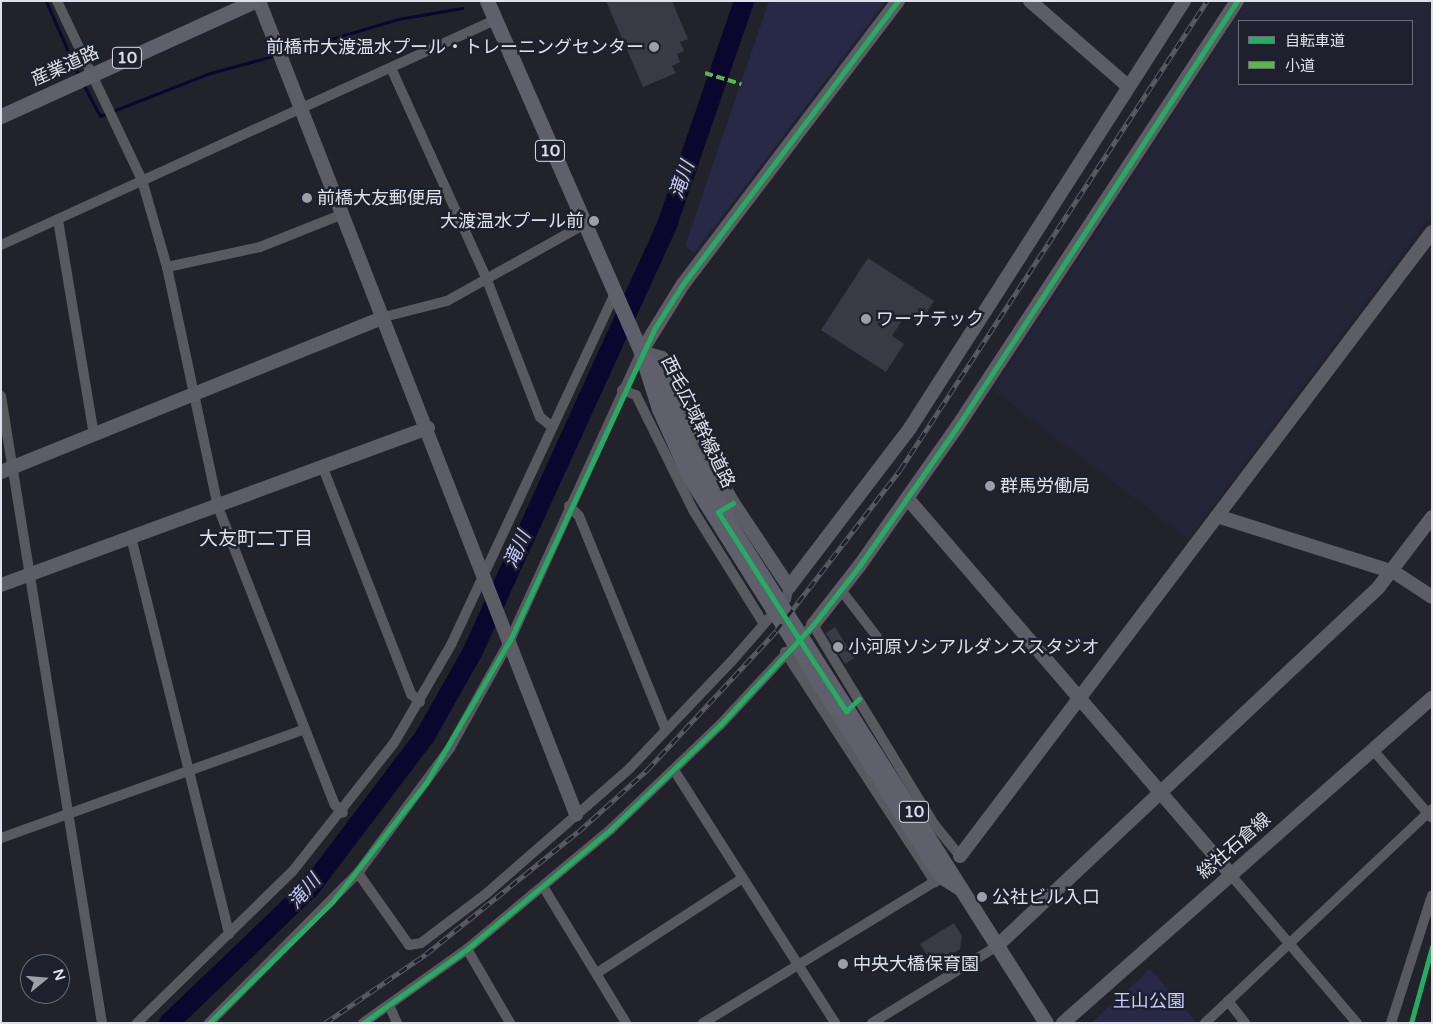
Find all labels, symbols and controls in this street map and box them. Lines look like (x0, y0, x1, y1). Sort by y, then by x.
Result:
legend (1238, 20, 1413, 85)
text: 自転車道 (1285, 32, 1345, 50)
place label: 前橋市大渡温水プール・トレーニングセンター (266, 36, 644, 58)
street label: 産業道路 (28, 41, 102, 91)
marker: 前橋市大渡温水プール・トレーニングセンター (648, 41, 660, 53)
road number: 10 (111, 44, 143, 72)
text: 小道 (1285, 57, 1315, 75)
road number: 10 (534, 138, 566, 164)
water label: 滝川 (666, 158, 700, 202)
place label: 前橋大友郵便局 (317, 187, 443, 209)
marker: 前橋大友郵便局 (301, 192, 313, 204)
place label: 大渡温水プール前 (440, 210, 584, 232)
marker: 大渡温水プール前 (588, 215, 600, 227)
place label: ワーナテック (876, 308, 984, 330)
marker: ワーナテック (860, 313, 872, 325)
street label: 西毛広域幹線道路 (657, 353, 739, 491)
place label: 群馬労働局 (1000, 475, 1090, 497)
marker: 群馬労働局 (984, 480, 996, 492)
water label: 滝川 (500, 528, 536, 572)
district label: 大友町二丁目 (199, 529, 313, 551)
place label: 小河原ソシアルダンススタジオ (848, 636, 1100, 658)
marker: 小河原ソシアルダンススタジオ (832, 641, 844, 653)
road number: 10 (898, 799, 930, 826)
street label: 総社石倉線 (1193, 808, 1275, 884)
water label: 滝川 (284, 870, 326, 914)
place label: 公社ビル入口 (992, 886, 1100, 908)
marker: 公社ビル入口 (976, 891, 988, 903)
place label: 中央大橋保育園 (853, 953, 979, 975)
north arrow (20, 954, 70, 1004)
marker: 中央大橋保育園 (837, 958, 849, 970)
text: N (49, 967, 69, 983)
park label: 王山公園 (1113, 990, 1185, 1012)

